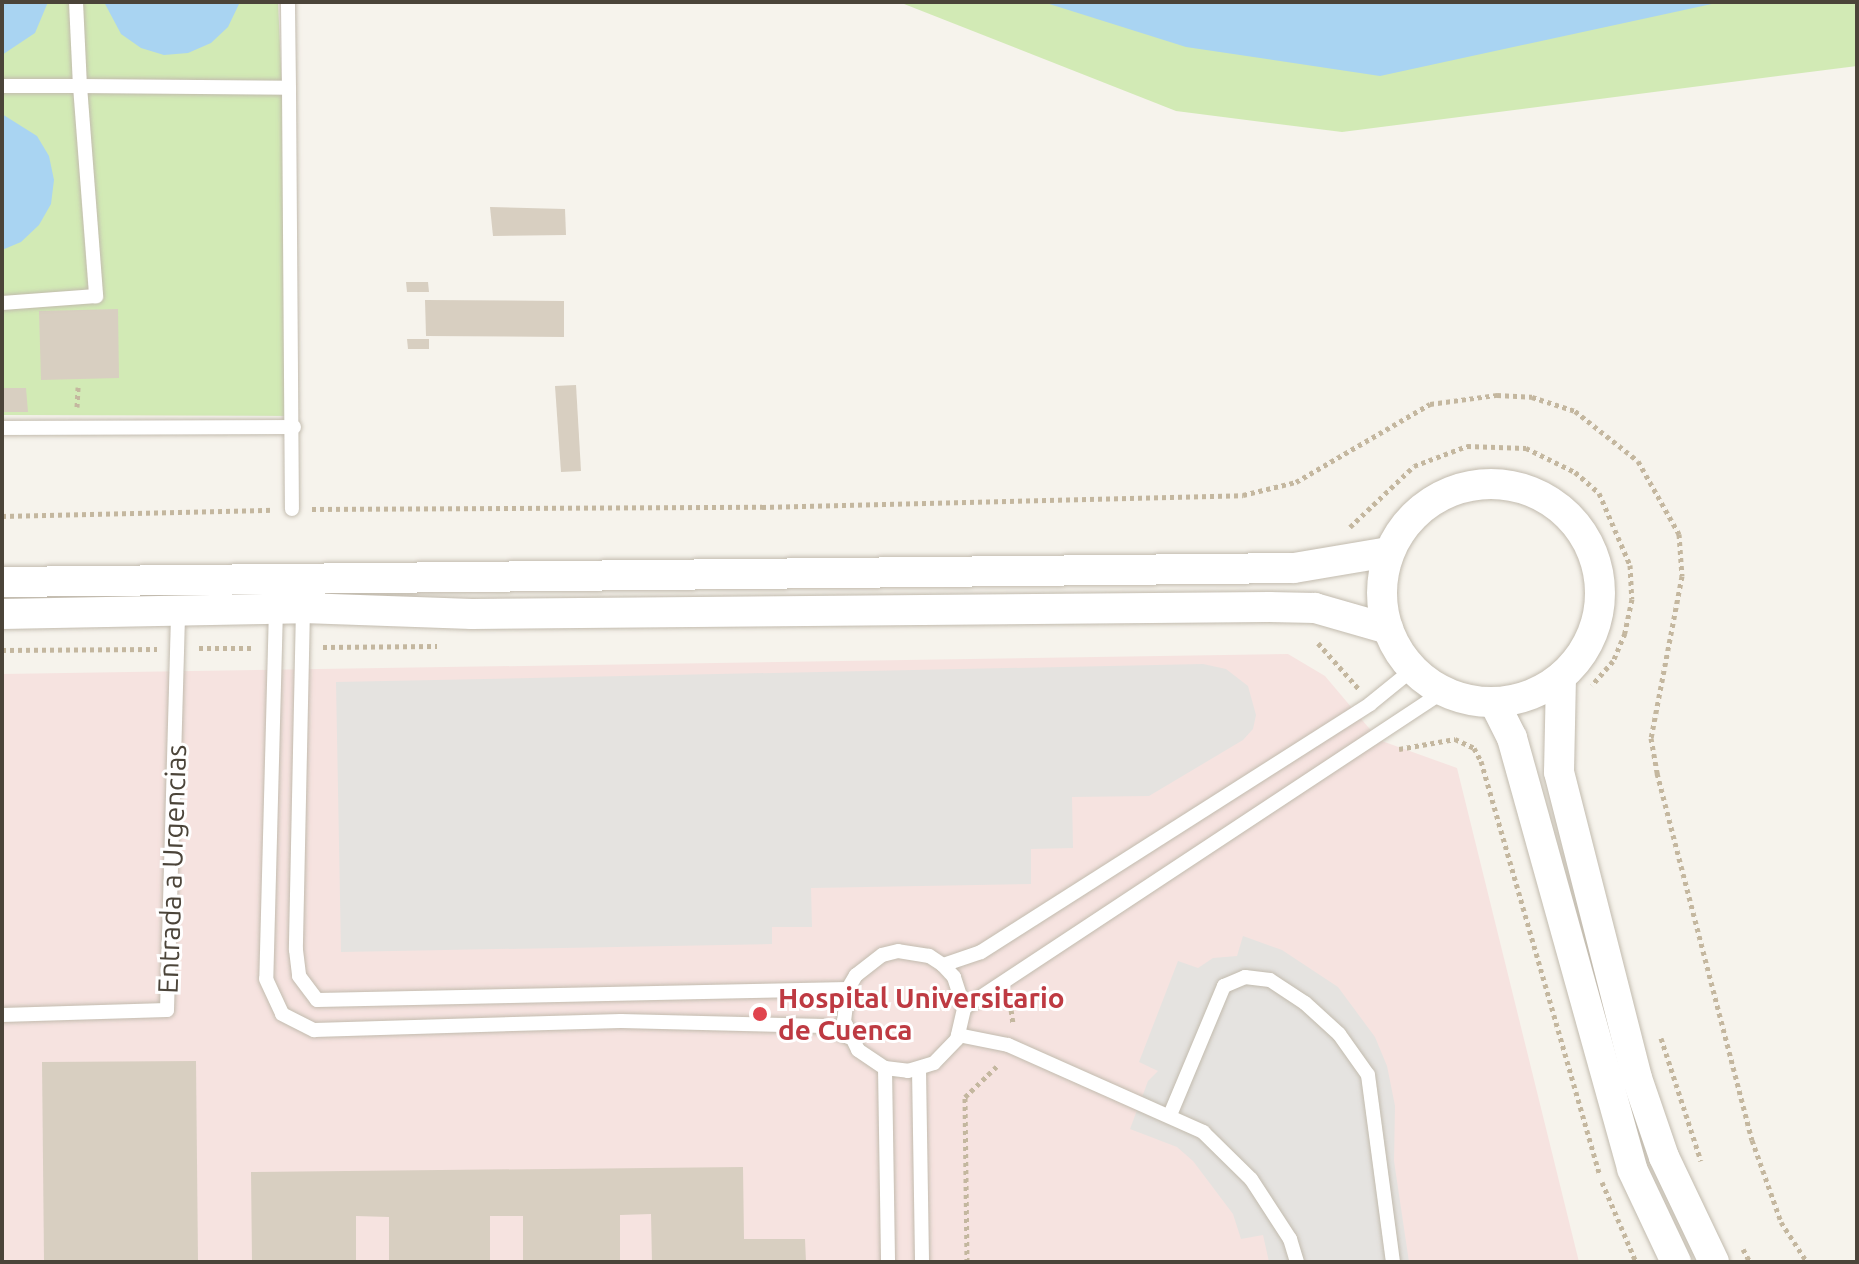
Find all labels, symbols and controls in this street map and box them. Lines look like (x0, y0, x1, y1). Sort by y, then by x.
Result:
street label: Entrada a Urgencias (151, 744, 193, 994)
place label: Hospital Universitario de Cuenca (778, 981, 1065, 1047)
marker: Hospital Universitario de Cuenca (749, 1003, 771, 1025)

